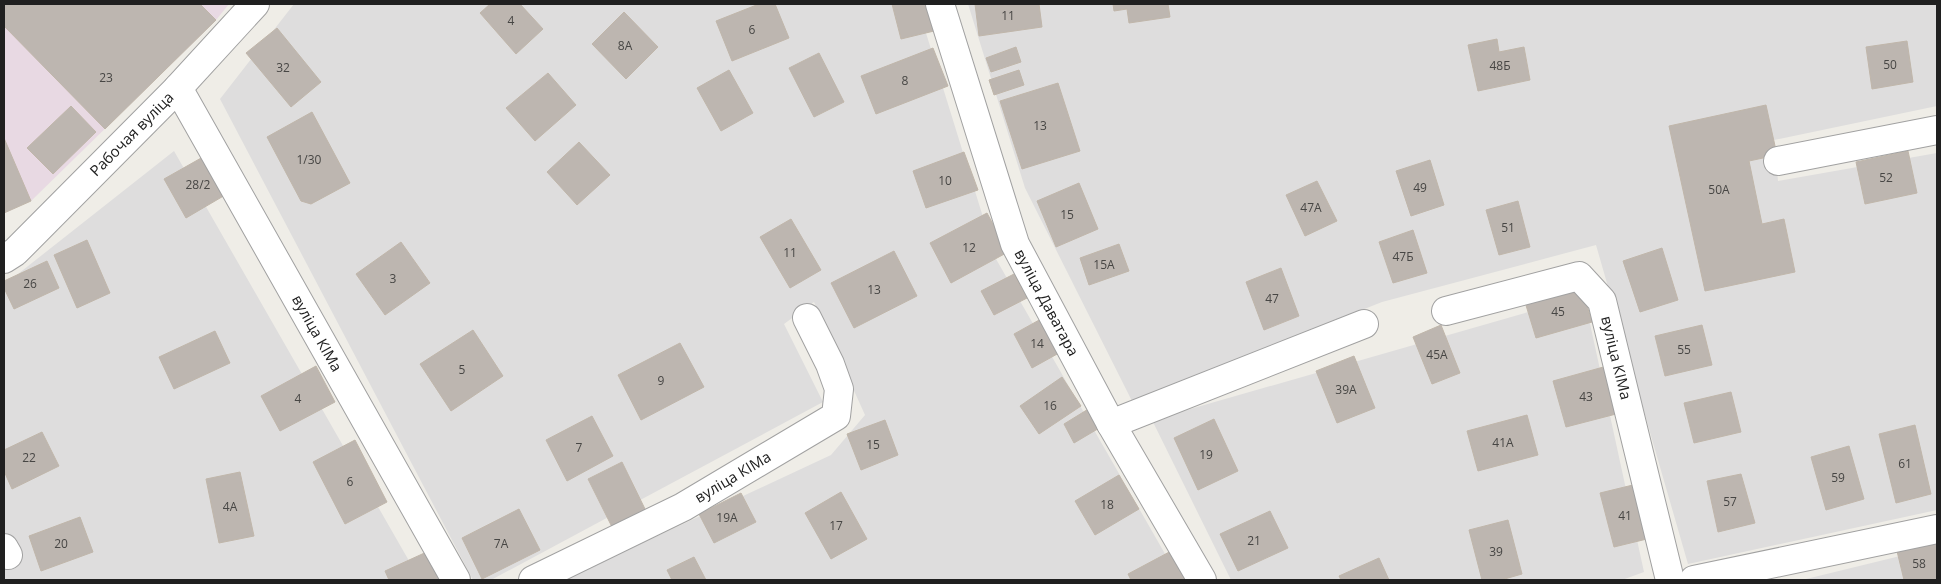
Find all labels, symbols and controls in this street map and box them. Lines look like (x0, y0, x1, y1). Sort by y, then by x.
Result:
house number: 11 (1001, 7, 1015, 24)
house number: 4 (508, 12, 515, 29)
house number: 6 (749, 21, 756, 38)
house number: 8А (618, 37, 633, 54)
house number: 50 (1883, 56, 1897, 73)
house number: 48Б (1489, 57, 1511, 74)
house number: 32 (276, 59, 290, 76)
house number: 23 (99, 69, 113, 86)
house number: 8 (902, 72, 909, 89)
street label: Рабочая вуліца (85, 87, 178, 180)
house number: 13 (1033, 117, 1047, 134)
house number: 1/30 (297, 151, 322, 168)
house number: 52 (1879, 169, 1893, 186)
house number: 10 (938, 172, 952, 189)
house number: 28/2 (186, 176, 211, 193)
house number: 49 (1413, 179, 1427, 196)
house number: 50А (1708, 181, 1730, 198)
house number: 47А (1300, 199, 1322, 216)
house number: 15 (1060, 206, 1074, 223)
house number: 51 (1501, 219, 1515, 236)
house number: 12 (962, 239, 976, 256)
house number: 11 (783, 244, 797, 261)
street label: вуліца Даватара (1010, 245, 1084, 359)
house number: 47Б (1392, 248, 1414, 265)
house number: 15А (1093, 256, 1115, 273)
house number: 3 (390, 270, 397, 287)
house number: 26 (23, 275, 37, 292)
house number: 13 (867, 281, 881, 298)
house number: 47 (1265, 290, 1279, 307)
street label: вуліца КІМа (288, 291, 347, 375)
house number: 45 (1551, 303, 1565, 320)
street label: вуліца КІМа (1597, 314, 1637, 401)
house number: 14 (1030, 335, 1044, 352)
house number: 55 (1677, 341, 1691, 358)
house number: 45А (1426, 346, 1448, 363)
house number: 5 (459, 361, 466, 378)
house number: 9 (658, 372, 665, 389)
house number: 39А (1335, 381, 1357, 398)
house number: 43 (1579, 388, 1593, 405)
house number: 4 (295, 390, 302, 407)
house number: 16 (1043, 397, 1057, 414)
house number: 41А (1492, 434, 1514, 451)
house number: 15 (866, 436, 880, 453)
house number: 7 (576, 439, 583, 456)
street label: вуліца КІМа (691, 446, 774, 507)
house number: 19 (1199, 446, 1213, 463)
house number: 22 (22, 449, 36, 466)
house number: 61 (1898, 455, 1912, 472)
house number: 59 (1831, 469, 1845, 486)
house number: 6 (347, 473, 354, 490)
house number: 57 (1723, 493, 1737, 510)
house number: 18 (1100, 496, 1114, 513)
house number: 4А (223, 498, 238, 515)
house number: 41 (1618, 507, 1632, 524)
house number: 19А (716, 509, 738, 526)
house number: 17 (829, 517, 843, 534)
house number: 21 (1247, 532, 1261, 549)
house number: 20 (54, 535, 68, 552)
house number: 7А (494, 535, 509, 552)
house number: 39 (1489, 543, 1503, 560)
house number: 58 (1912, 555, 1926, 572)

